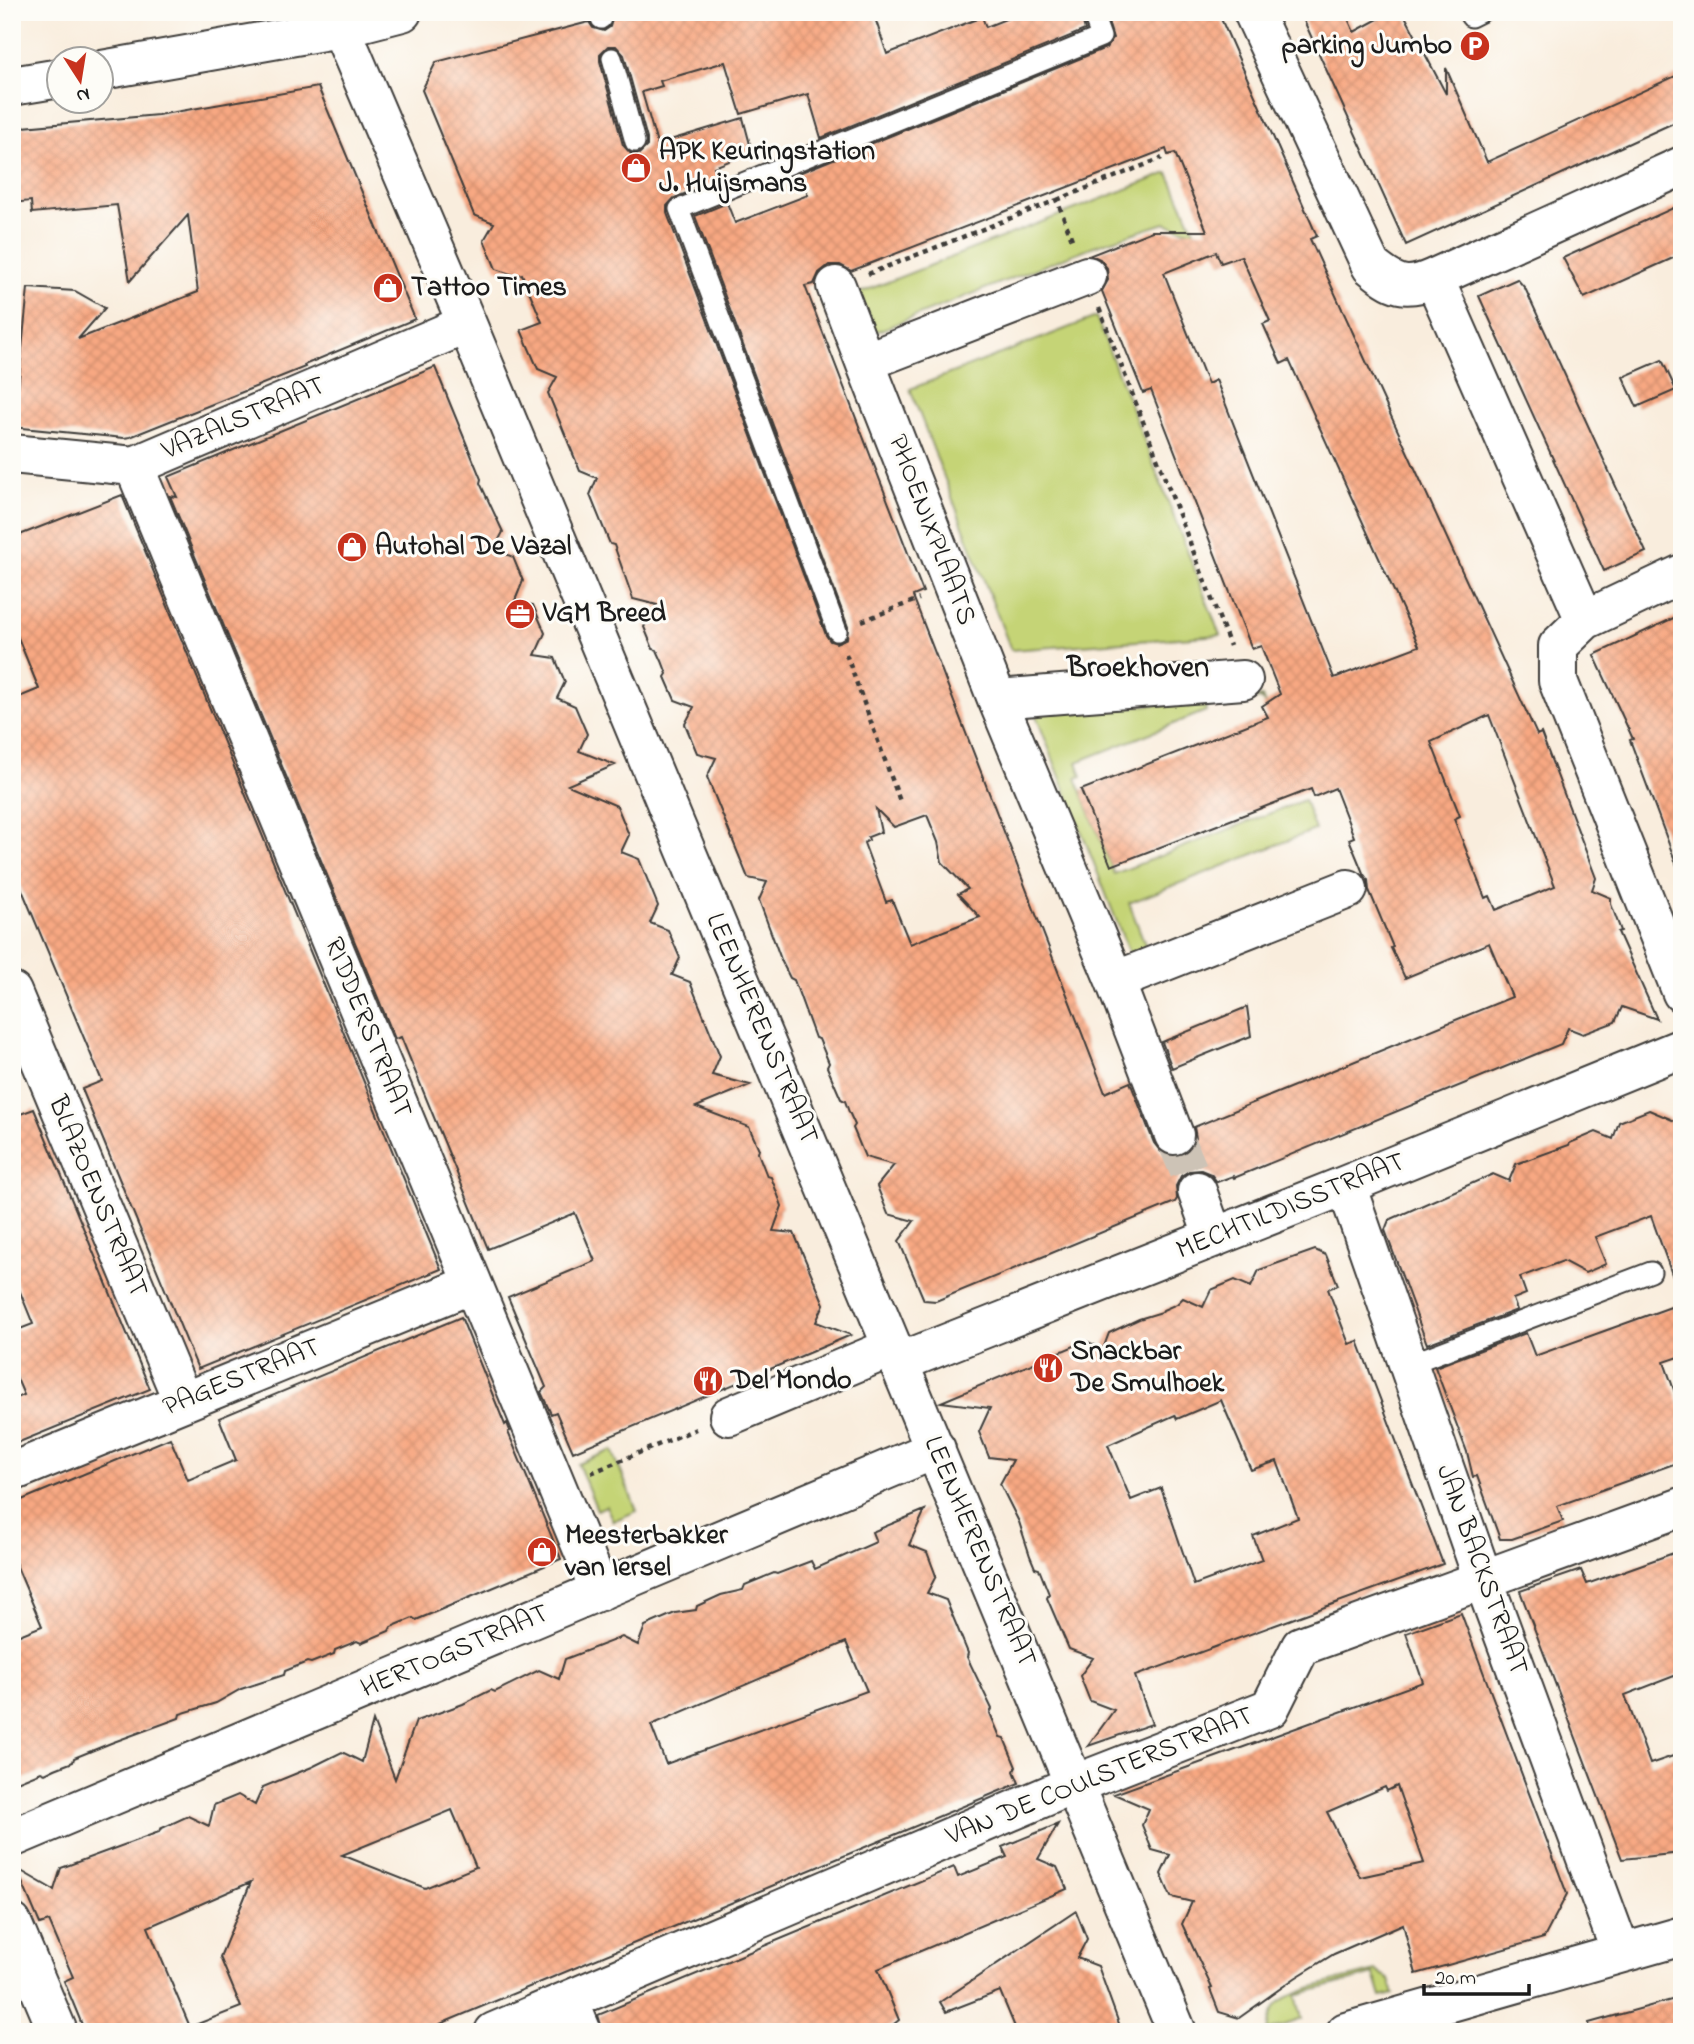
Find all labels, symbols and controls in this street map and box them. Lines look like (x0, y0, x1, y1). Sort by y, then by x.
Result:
place label: parking Jumbo (1282, 26, 1452, 68)
parking icon: parking Jumbo (1458, 29, 1492, 63)
north arrow (46, 46, 116, 116)
text: N (74, 80, 92, 109)
place label: APK Keuringstation J. Huijsmans (659, 132, 875, 205)
shop icon: APK Keuringstation J. Huijsmans (619, 151, 653, 185)
place label: Tattoo Times (411, 268, 567, 309)
shop icon: Tattoo Times (371, 271, 405, 305)
street label: VAZALSTRAAT (155, 366, 332, 472)
street label: PHOENIXPLAATS (876, 429, 986, 631)
place label: Autohal De Vazal (375, 527, 572, 568)
shop icon: Autohal De Vazal (335, 530, 369, 564)
place label: VGM Breed (542, 594, 666, 635)
office icon: VGM Breed (503, 597, 537, 631)
district label: Broekhoven (1065, 647, 1209, 691)
street label: LEENHERENSTRAAT (694, 907, 828, 1151)
street label: RIDDERSTRAAT (312, 931, 422, 1125)
street label: BLAZOENSTRAAT (36, 1089, 158, 1304)
street label: MECHTILDISSTRAAT (1170, 1142, 1412, 1272)
street label: PAGESTRAAT (157, 1328, 327, 1428)
place label: Snackbar De Smulhoek (1069, 1332, 1225, 1405)
restaurant icon: Snackbar De Smulhoek (1031, 1351, 1065, 1385)
place label: Del Mondo (729, 1361, 851, 1402)
restaurant icon: Del Mondo (691, 1364, 725, 1398)
street label: LEENHERENSTRAAT (912, 1430, 1046, 1674)
street label: JAN BACKSTRAAT (1424, 1459, 1538, 1681)
place label: Meesterbakker van Iersel (564, 1516, 729, 1589)
shop icon: Meesterbakker van Iersel (525, 1535, 559, 1569)
street label: HERTOGSTRAAT (355, 1594, 555, 1710)
street label: VAN DE COULSTERSTRAAT (939, 1696, 1260, 1858)
scale bar (1424, 1953, 1530, 1997)
text: 20 m (1435, 1964, 1476, 1994)

